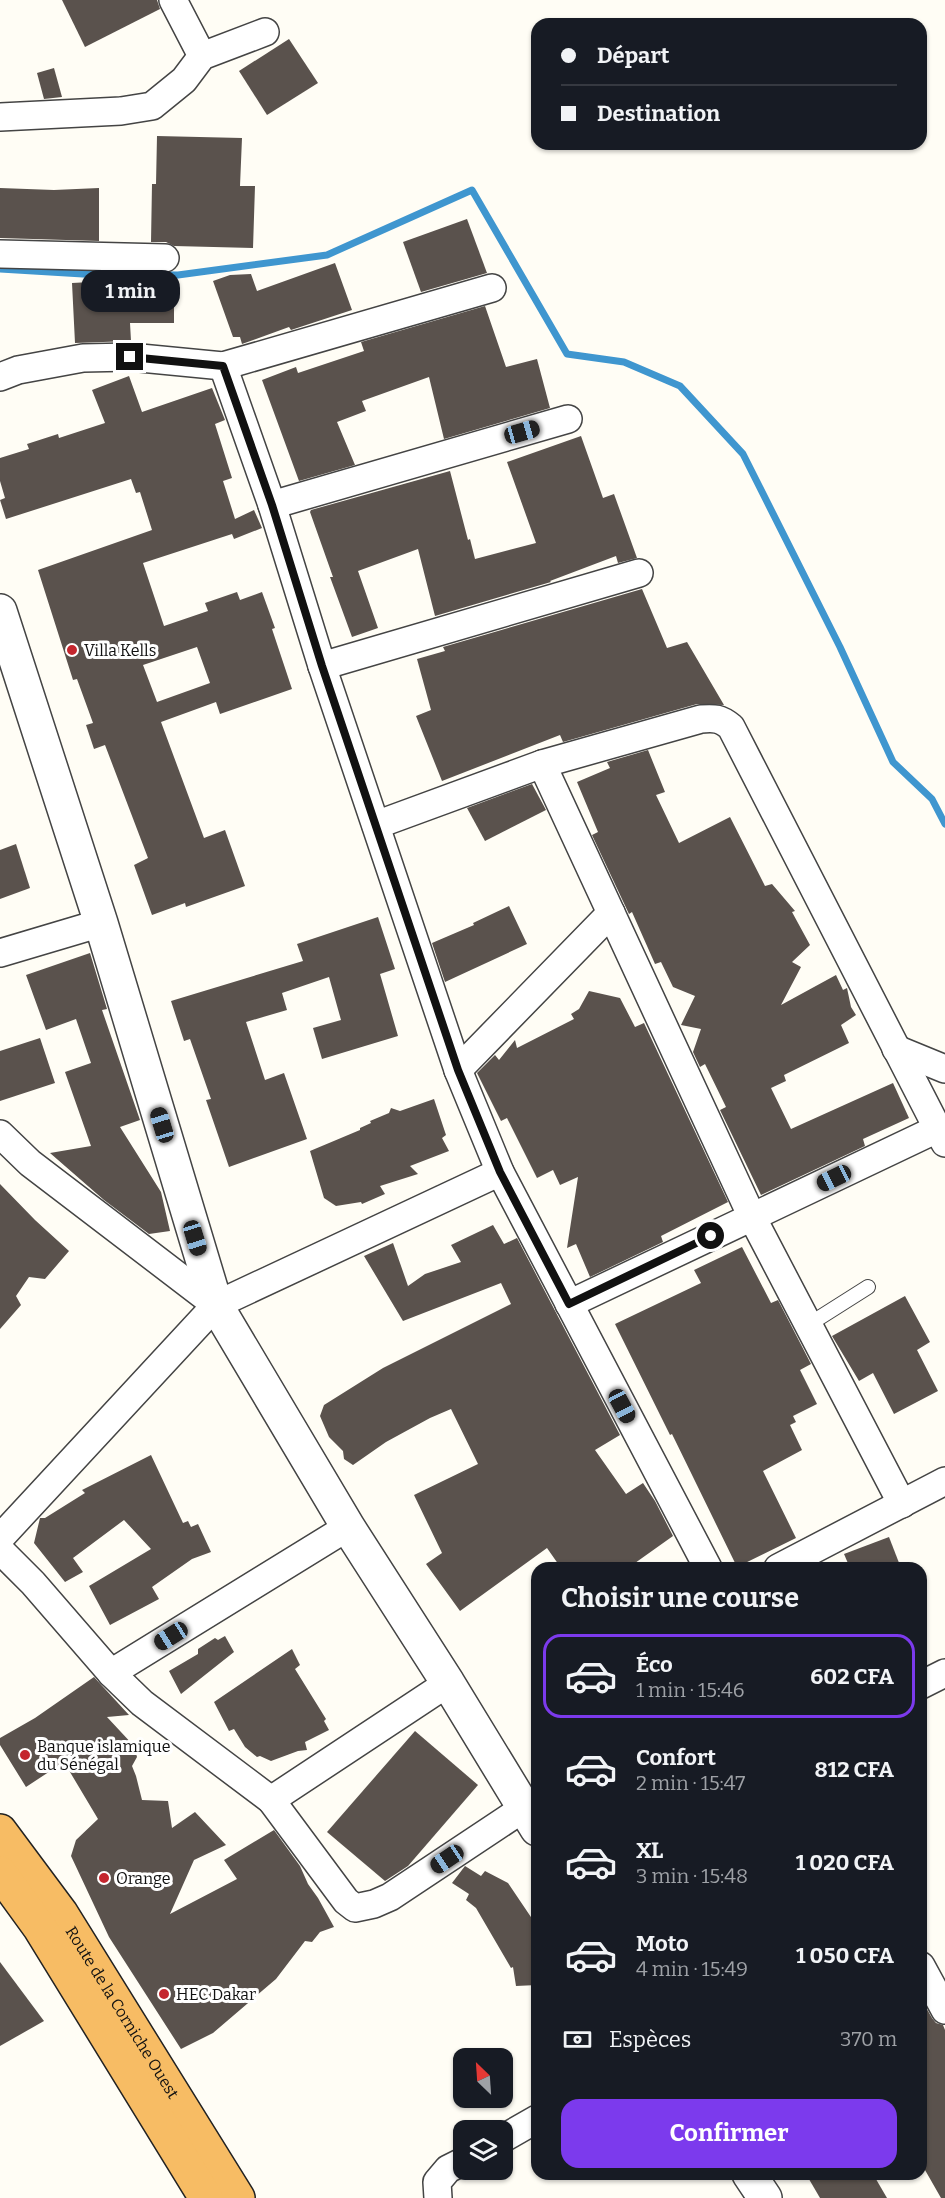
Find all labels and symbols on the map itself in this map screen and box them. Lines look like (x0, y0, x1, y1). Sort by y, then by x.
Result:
callout: 1 min (80, 270, 180, 312)
route end (116, 343, 143, 370)
car (502, 418, 542, 446)
place label: Villa Kells (84, 641, 156, 660)
marker: Villa Kells (65, 643, 79, 657)
car (148, 1105, 176, 1145)
car (814, 1162, 854, 1194)
car (181, 1218, 209, 1258)
route start (697, 1222, 724, 1249)
car (606, 1386, 638, 1426)
car (151, 1619, 191, 1653)
place label: Banque islamique du Sénégal (37, 1737, 170, 1774)
marker: Banque islamique du Sénégal (18, 1748, 32, 1762)
car (427, 1841, 467, 1877)
place label: Orange (116, 1869, 171, 1888)
marker: Orange (97, 1871, 111, 1885)
street label: Route de la Corniche Ouest (62, 1923, 183, 2102)
place label: HEC Dakar (176, 1985, 256, 2004)
marker: HEC Dakar (157, 1987, 171, 2001)
north arrow (453, 2048, 513, 2108)

